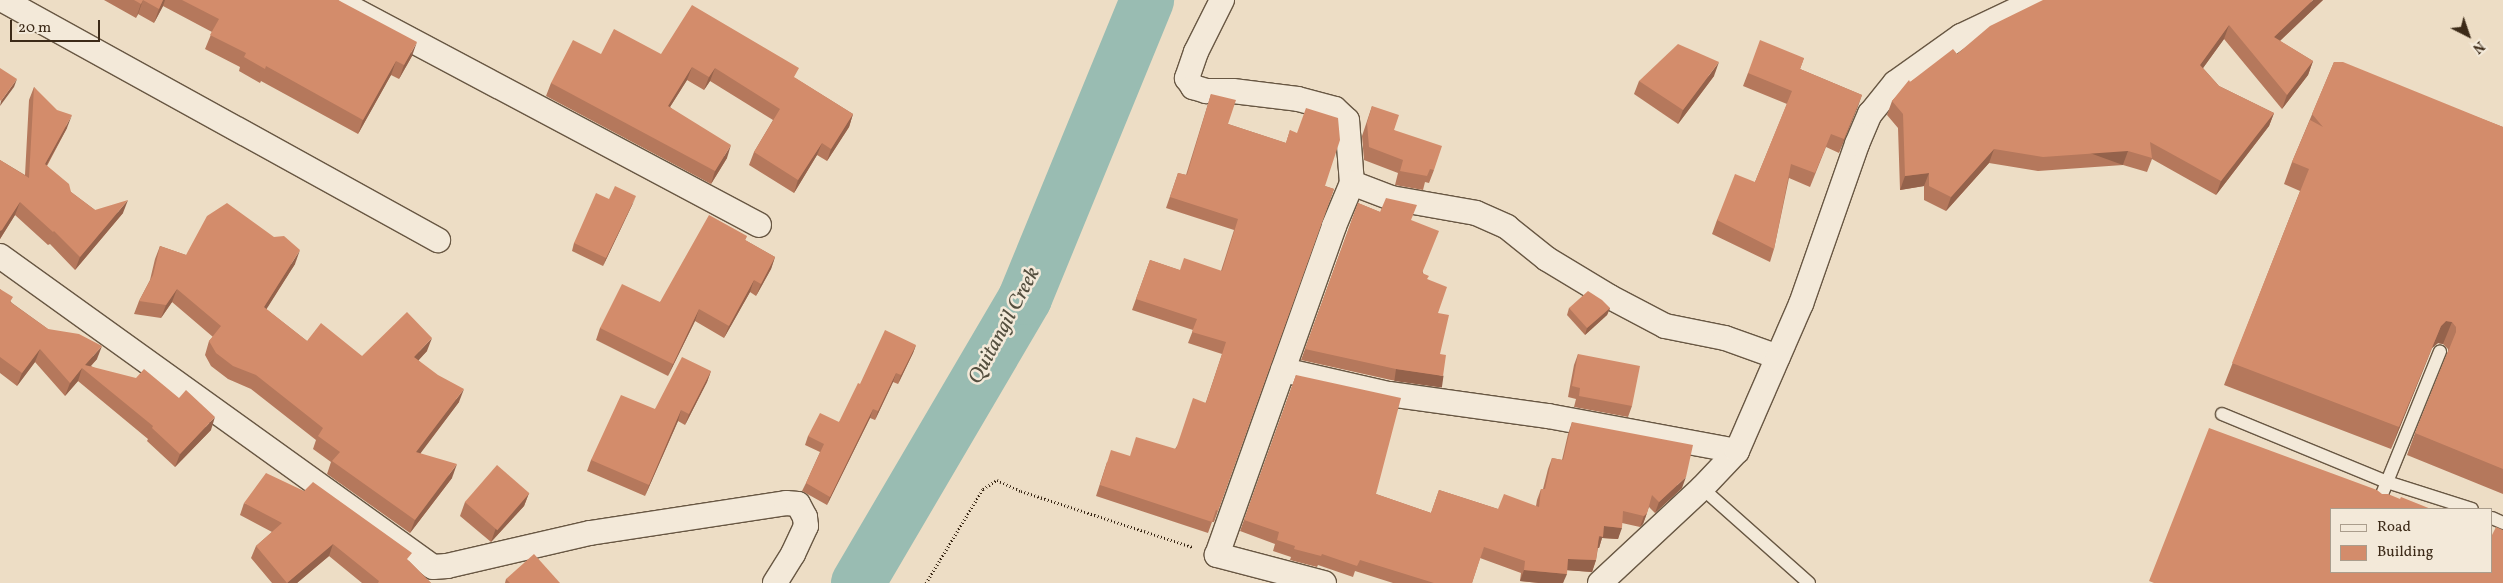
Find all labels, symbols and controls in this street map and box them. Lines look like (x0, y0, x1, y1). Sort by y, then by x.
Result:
scale bar (12, 10, 102, 42)
north arrow (2443, 10, 2493, 60)
text: 20 m (18, 18, 51, 39)
text: N (2468, 36, 2488, 57)
water label: Quitangil Creek (964, 263, 1046, 389)
legend (2330, 508, 2493, 573)
text: Road (2377, 517, 2411, 538)
text: Building (2377, 542, 2433, 563)

